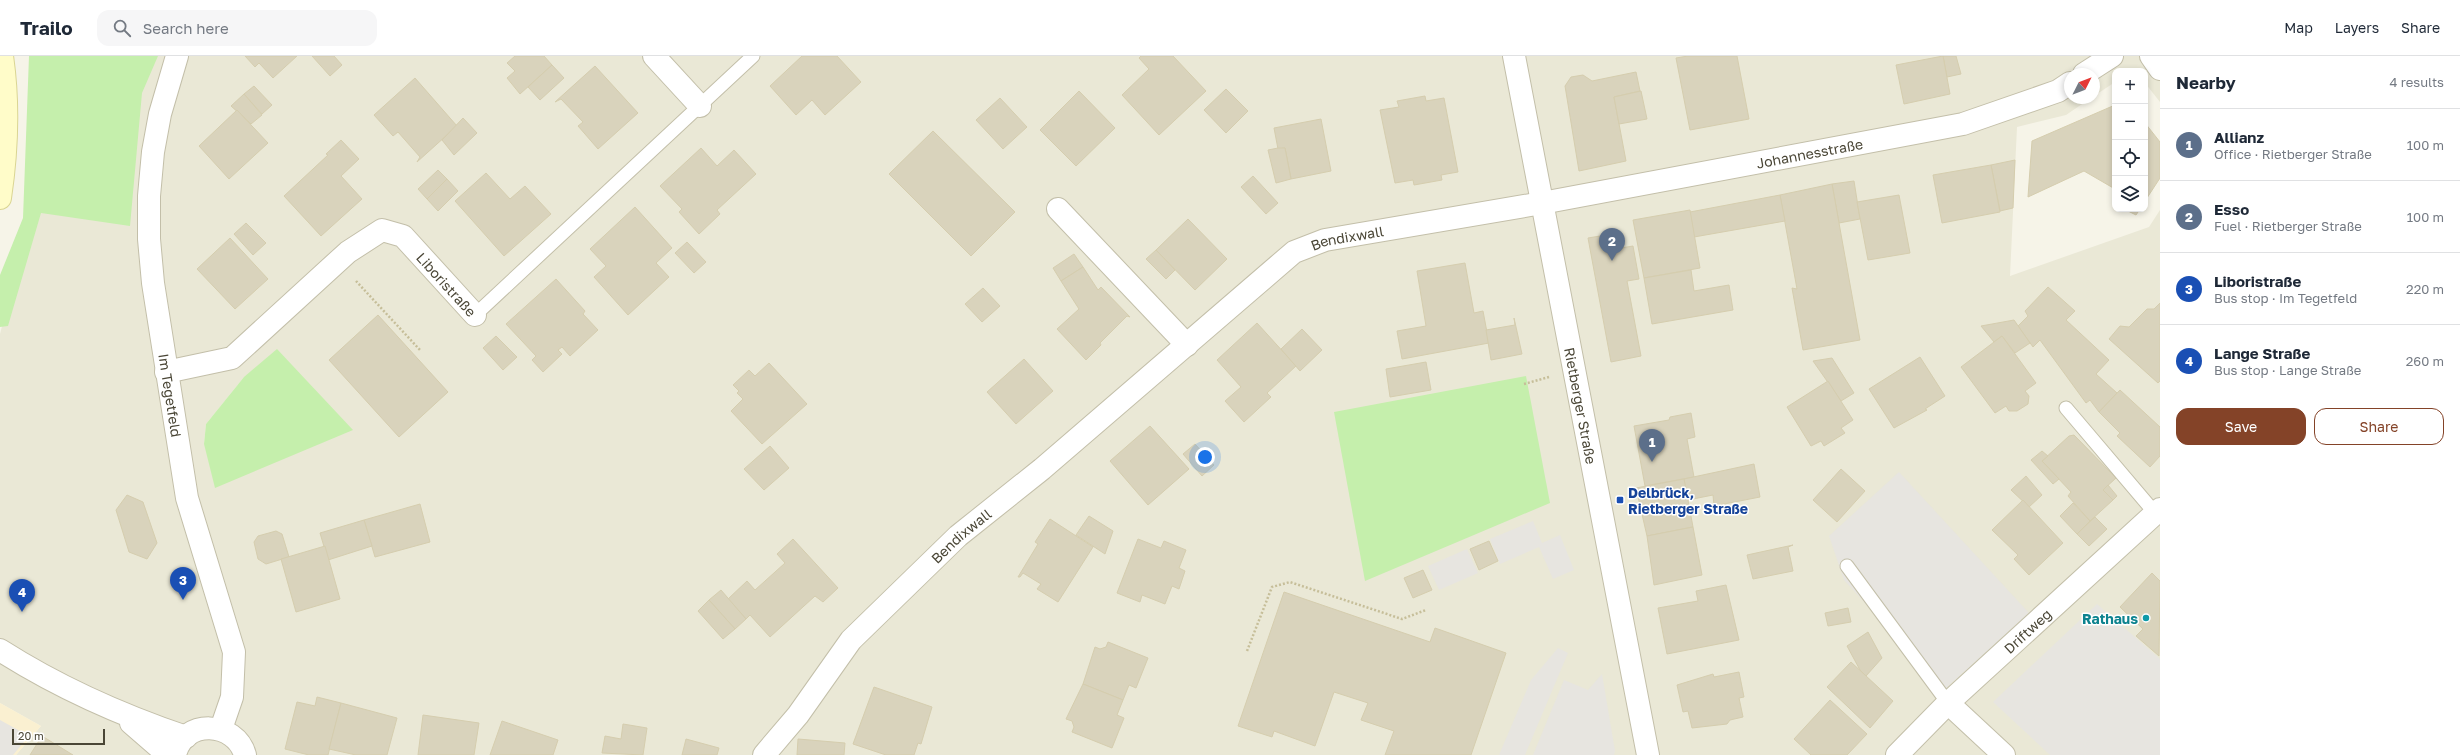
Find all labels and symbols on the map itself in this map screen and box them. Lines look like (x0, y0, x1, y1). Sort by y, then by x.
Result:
north arrow (2064, 68, 2100, 104)
street label: Johannesstraße (1755, 135, 1864, 171)
street label: Bendixwall (1308, 222, 1385, 253)
pin: 2 (1599, 228, 1625, 261)
street label: Liboristraße (413, 249, 480, 320)
street label: Rietberger Straße (1562, 346, 1601, 465)
street label: Im Tegetfeld (156, 352, 186, 438)
pin: 1 (1639, 429, 1665, 462)
your location (1195, 447, 1215, 467)
place label: Delbrück, Rietberger Straße (1628, 484, 1748, 517)
marker: Delbrück, Rietberger Straße (1615, 495, 1625, 505)
street label: Bendixwall (927, 505, 994, 566)
pin: 3 (170, 567, 196, 600)
pin: 4 (9, 579, 35, 612)
street label: Driftweg (2000, 605, 2054, 657)
place label: Rathaus (2082, 610, 2138, 627)
marker: Rathaus (2141, 613, 2151, 623)
scale bar (12, 727, 105, 746)

